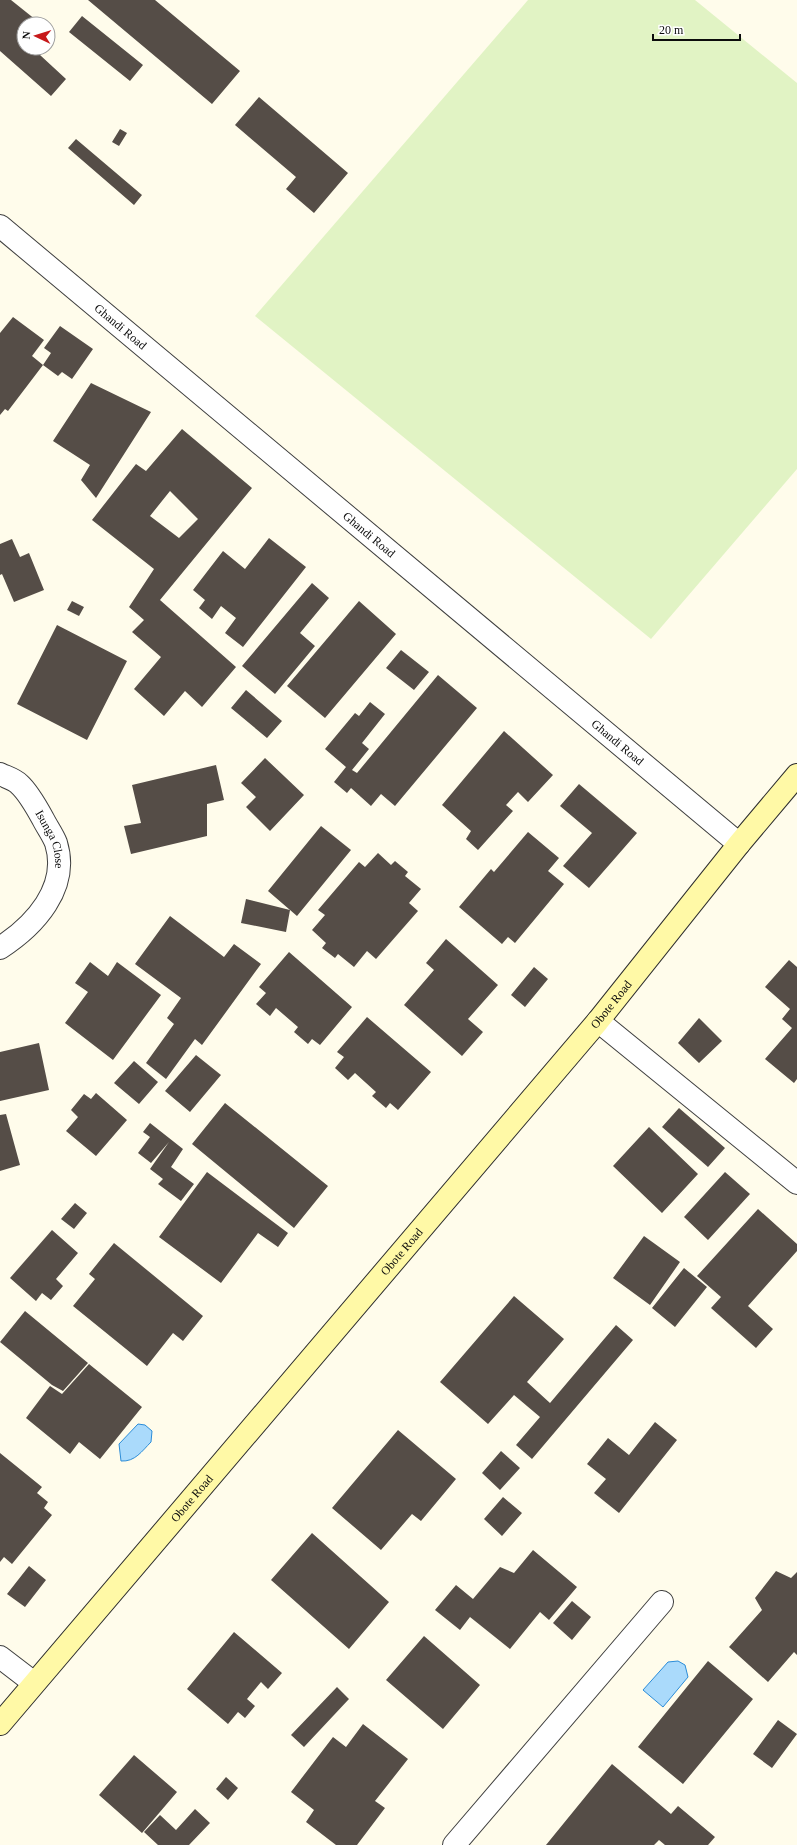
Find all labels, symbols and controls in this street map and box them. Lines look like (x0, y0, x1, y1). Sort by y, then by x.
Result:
north arrow (16, 16, 56, 56)
scale bar (653, 16, 740, 42)
text: 20 m (659, 23, 684, 37)
text: N (20, 31, 32, 40)
street label: Ghandi Road (92, 301, 149, 353)
street label: Ghandi Road (340, 509, 398, 560)
street label: Ghandi Road (589, 717, 646, 768)
street label: Isunga Close (32, 808, 66, 869)
street label: Obote Road (588, 978, 635, 1031)
street label: Obote Road (378, 1225, 426, 1278)
street label: Obote Road (168, 1472, 216, 1525)

